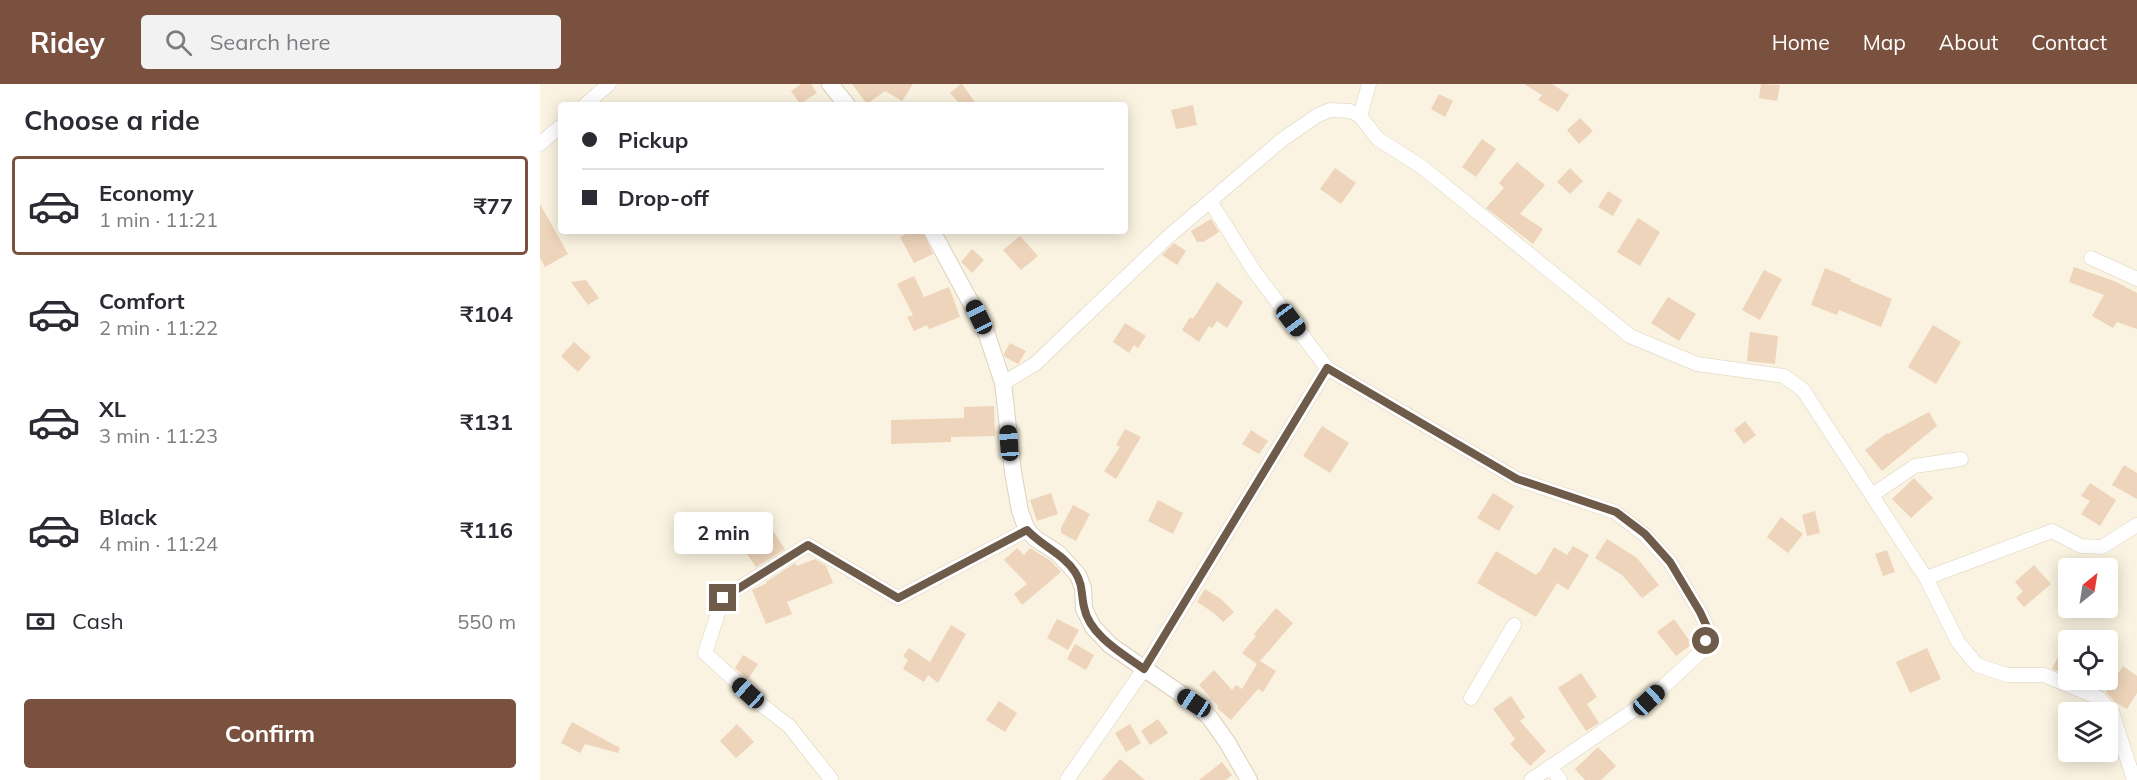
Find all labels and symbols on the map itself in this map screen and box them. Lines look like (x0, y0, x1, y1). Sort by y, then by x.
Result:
car (963, 297, 995, 337)
car (1273, 300, 1309, 340)
car (999, 424, 1019, 462)
callout: 2 min (674, 511, 772, 553)
north arrow (2058, 558, 2118, 618)
route end (709, 584, 736, 611)
route start (1692, 627, 1719, 654)
car (729, 674, 767, 712)
car (1630, 681, 1668, 719)
car (1174, 686, 1214, 720)

